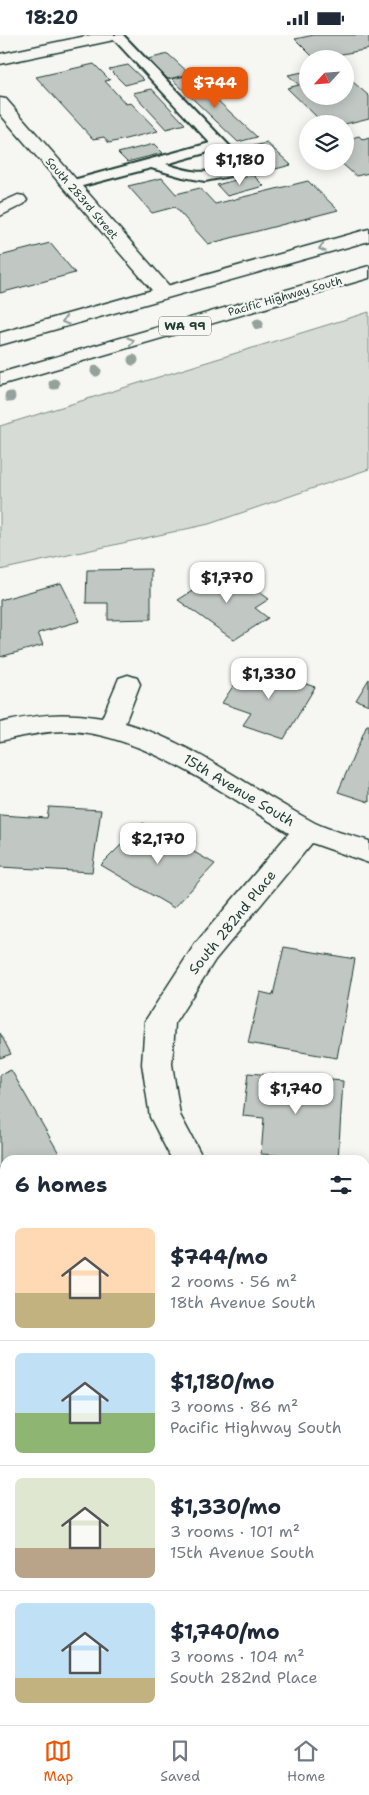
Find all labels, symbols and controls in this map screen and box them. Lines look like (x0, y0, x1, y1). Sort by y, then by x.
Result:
text: 18:20 (25, 5, 78, 30)
north arrow (299, 50, 354, 105)
map controls (299, 50, 354, 170)
pin: $744 (185, 67, 245, 109)
text: $744 (193, 72, 237, 93)
button: layers (299, 115, 354, 170)
pin: $1,180 (199, 143, 281, 186)
text: $1,180 (215, 149, 265, 170)
street label: South 283rd Street (42, 154, 121, 243)
one-way arrow (318, 242, 327, 253)
street label: Pacific Highway South (226, 273, 344, 320)
one-way arrow (60, 315, 69, 326)
road number: WA 99 (159, 317, 211, 335)
one-way arrow (126, 337, 134, 347)
pin: $1,770 (186, 561, 268, 604)
text: $1,770 (201, 567, 253, 588)
pin: $1,330 (228, 657, 310, 700)
text: $1,330 (242, 663, 296, 684)
street label: 15th Avenue South (180, 750, 298, 830)
pin: $2,170 (117, 823, 199, 865)
text: $2,170 (131, 828, 185, 849)
street label: South 282nd Place (184, 866, 280, 978)
pin: $1,740 (255, 1073, 337, 1115)
text: $1,740 (269, 1078, 323, 1099)
text: 6 homes (15, 1171, 107, 1199)
icon: filters (327, 1171, 355, 1199)
text: $744/mo (170, 1243, 268, 1271)
icon: home (55, 1248, 115, 1308)
text: 2 rooms · 56 m² (170, 1271, 297, 1292)
text: 18th Avenue South (170, 1292, 316, 1313)
text: $1,180/mo (170, 1368, 275, 1396)
icon: home (55, 1373, 115, 1433)
text: 3 rooms · 86 m² (170, 1396, 298, 1417)
text: Pacific Highway South (170, 1417, 342, 1438)
text: $1,330/mo (170, 1493, 281, 1521)
icon: home (55, 1498, 115, 1558)
text: 3 rooms · 101 m² (170, 1521, 300, 1542)
text: 15th Avenue South (170, 1542, 315, 1563)
text: $1,740/mo (170, 1618, 280, 1646)
icon: home (55, 1623, 115, 1683)
text: 3 rooms · 104 m² (170, 1646, 305, 1667)
text: South 282nd Place (170, 1667, 317, 1688)
tab: Map (43, 1737, 73, 1785)
tab: Saved (160, 1737, 200, 1785)
tab: Home (287, 1737, 326, 1785)

